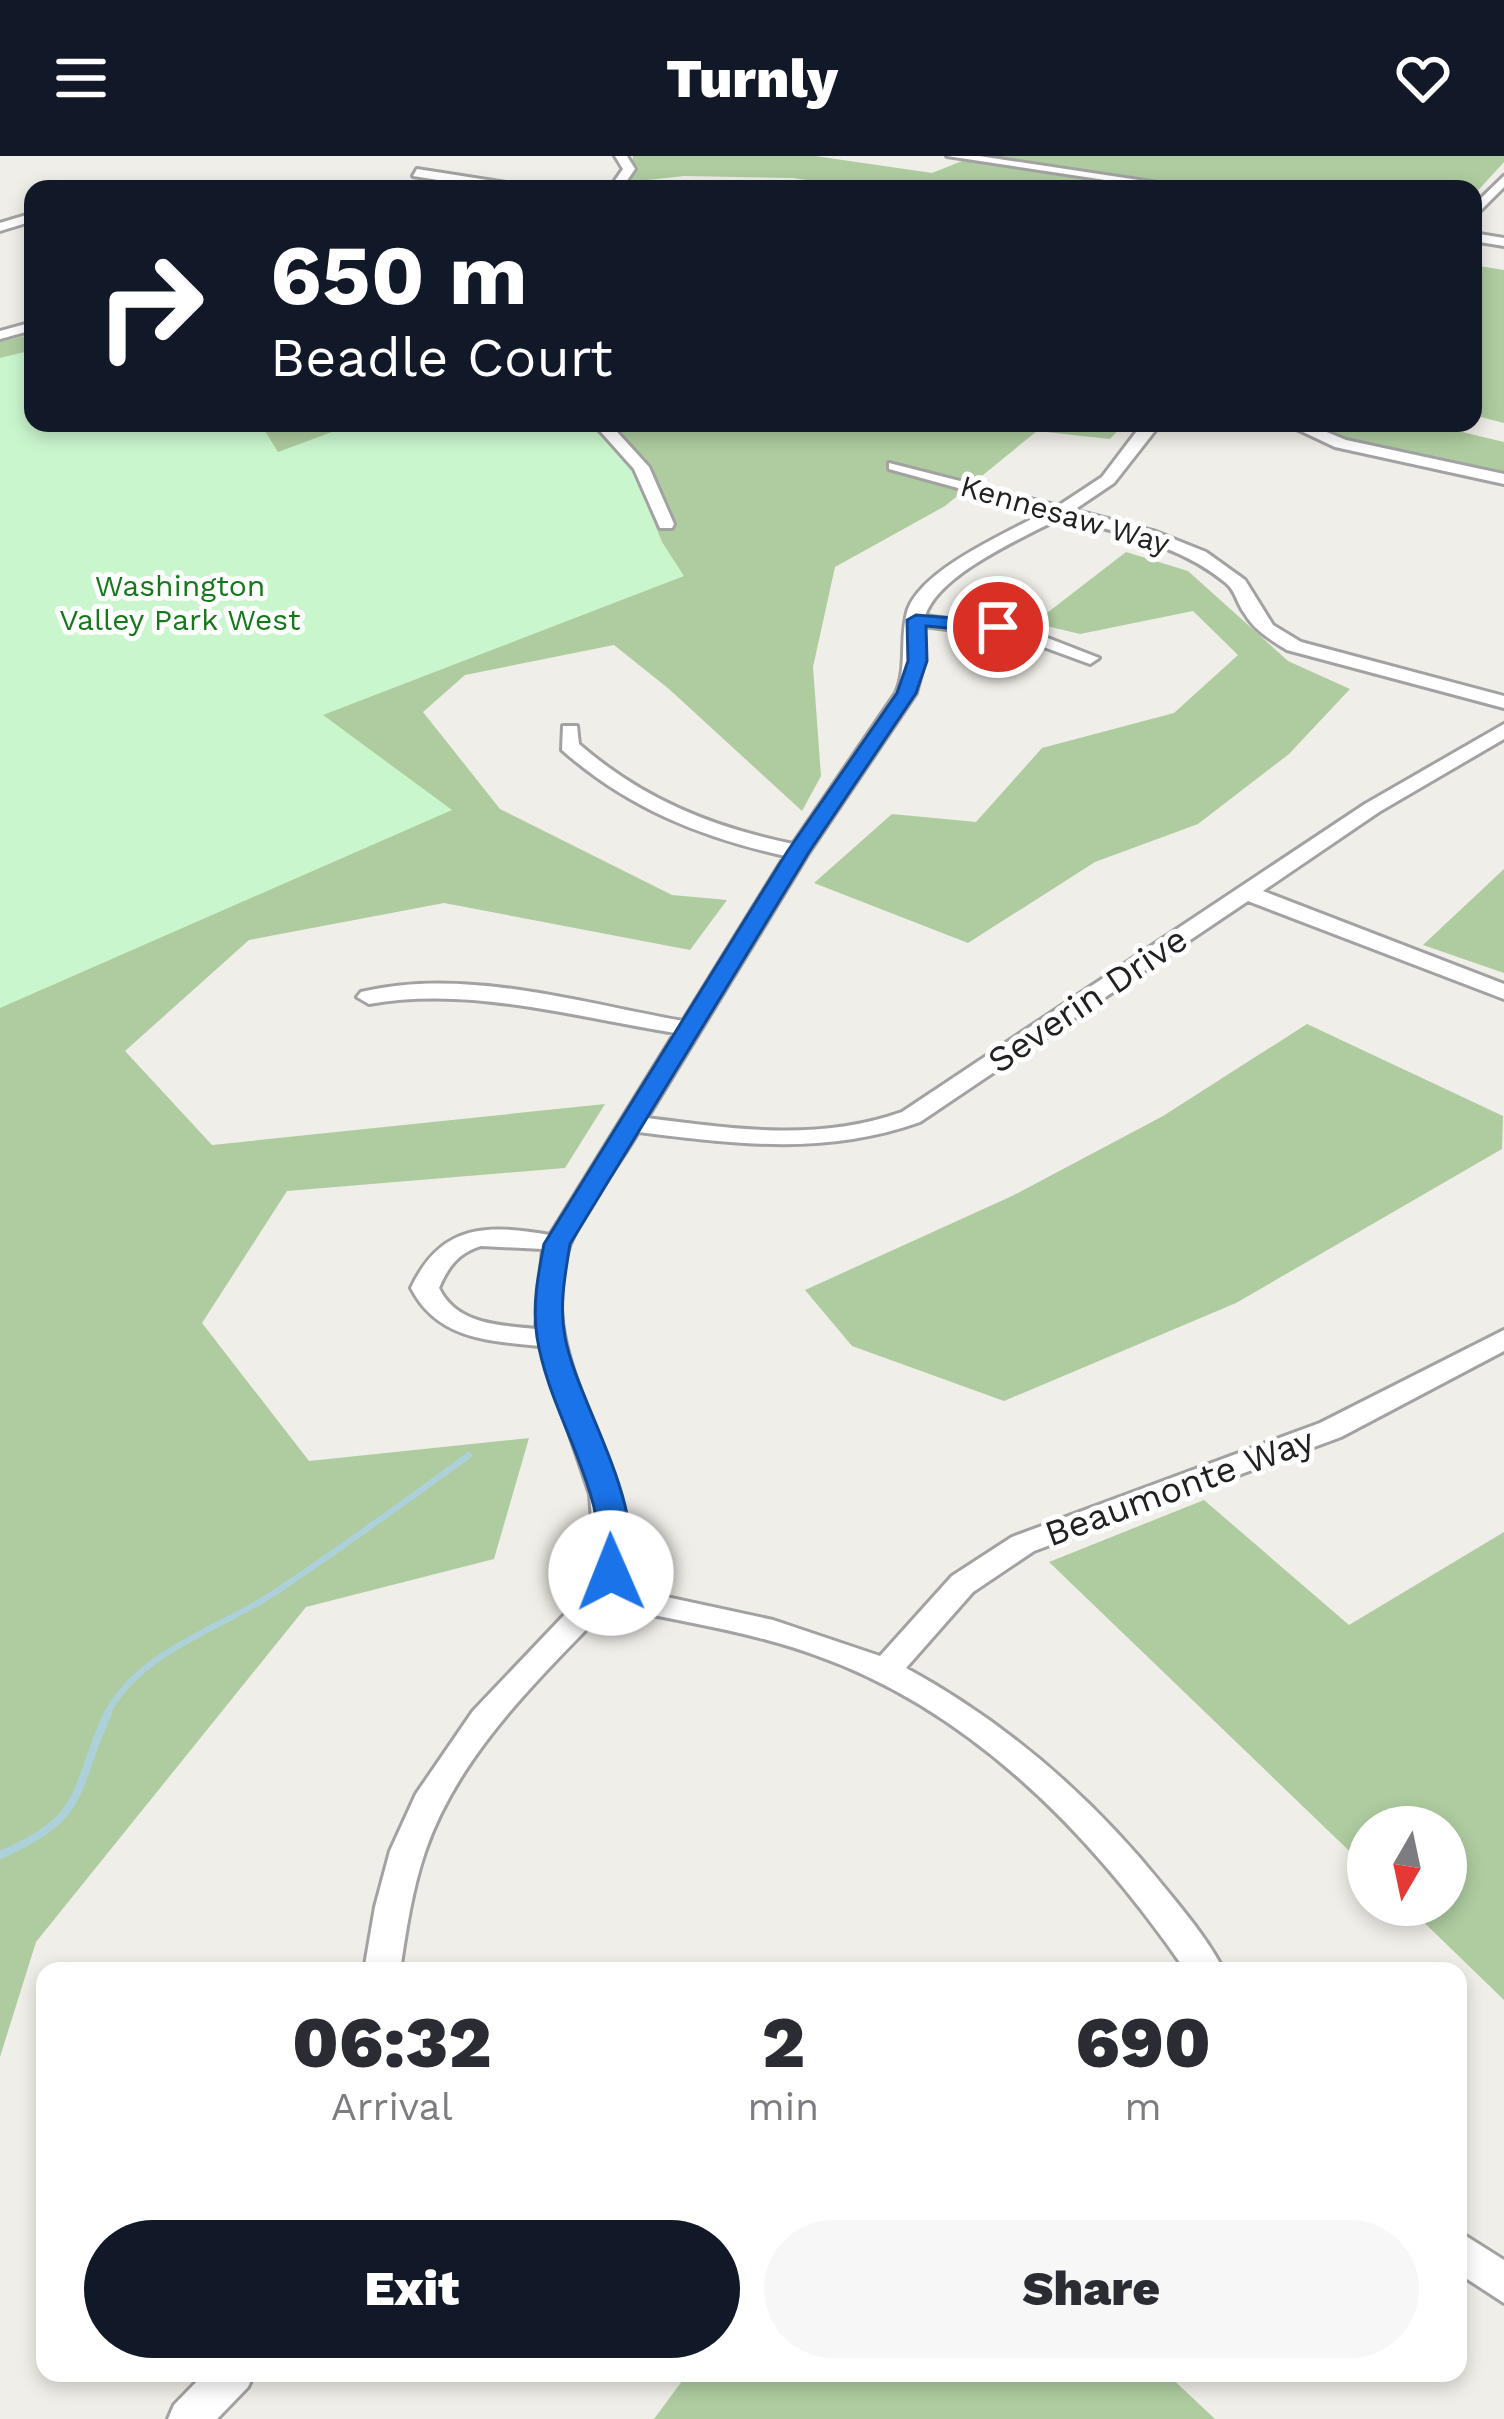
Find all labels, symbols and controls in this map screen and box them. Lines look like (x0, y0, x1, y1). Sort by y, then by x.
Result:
icon: menu (48, 45, 114, 111)
icon: heart (1390, 45, 1456, 111)
text: Turnly (666, 47, 838, 110)
text: 650 m (270, 226, 528, 324)
icon: right (72, 228, 228, 384)
text: Beadle Court (270, 326, 613, 389)
street label: Kennesaw Way (957, 468, 1174, 561)
park label: Washington Valley Park West (59, 568, 301, 637)
pin (947, 576, 1049, 678)
icon: arrive (965, 594, 1031, 660)
street label: Severin Drive (980, 918, 1195, 1082)
street label: Beaumonte Way (1039, 1419, 1320, 1555)
position arrow (548, 1510, 674, 1636)
north arrow (1347, 1806, 1467, 1926)
map controls (1347, 1806, 1467, 1926)
text: 06:32 (292, 2000, 492, 2084)
text: 2 (762, 2000, 805, 2084)
text: 690 (1075, 2000, 1211, 2084)
text: Arrival (331, 2084, 453, 2129)
text: min (748, 2084, 819, 2129)
text: m (1125, 2084, 1162, 2129)
button: Exit (84, 2220, 740, 2358)
button: Share (764, 2220, 1419, 2358)

